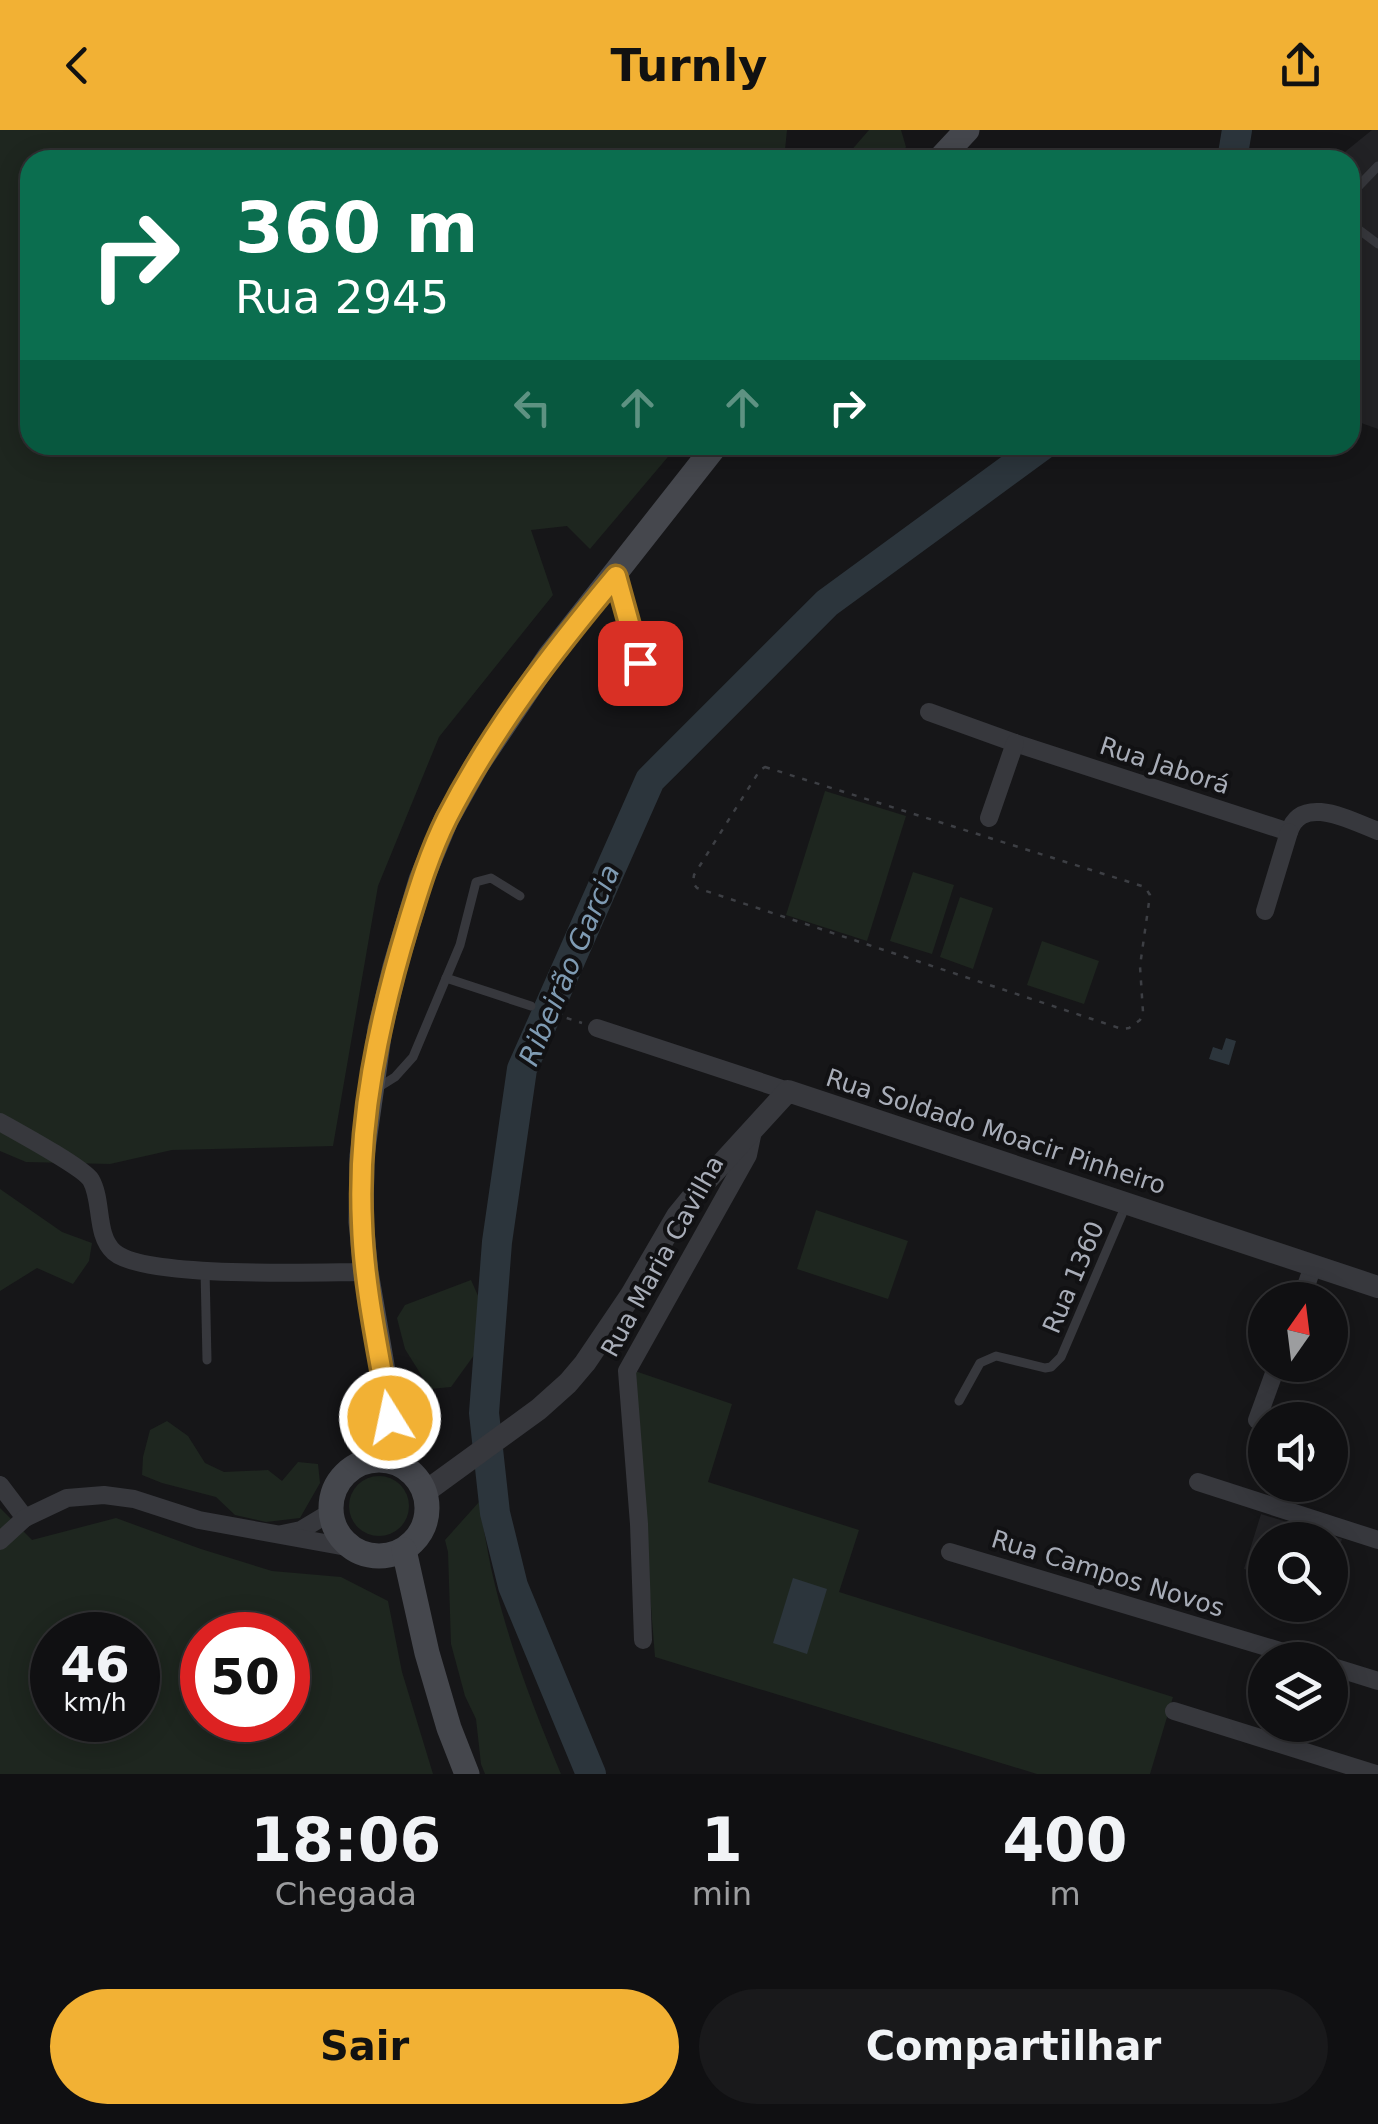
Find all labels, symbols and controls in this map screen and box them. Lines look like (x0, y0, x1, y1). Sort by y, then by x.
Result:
icon: back (50, 38, 105, 93)
icon: share (1273, 38, 1328, 93)
text: Turnly (611, 39, 767, 92)
text: 360 m (235, 187, 478, 269)
icon: right (70, 190, 200, 320)
text: Rua 2945 (235, 271, 449, 324)
icon: left (505, 380, 560, 435)
icon: ahead (610, 380, 665, 435)
icon: ahead (715, 380, 770, 435)
icon: right (820, 380, 875, 435)
pin (598, 621, 683, 706)
icon: arrive (613, 636, 668, 691)
street label: Rua Jaborá (1096, 731, 1233, 800)
water label: Ribeirão Garcia (512, 860, 627, 1071)
street label: Rua Soldado Moacir Pinheiro (822, 1063, 1169, 1200)
street label: Rua Maria Cavilha (595, 1151, 730, 1362)
street label: Rua 1360 (1037, 1217, 1110, 1338)
north arrow (1248, 1282, 1348, 1382)
map controls (1248, 1282, 1348, 1742)
position arrow (338, 1366, 442, 1470)
button: sound (1248, 1402, 1348, 1502)
button: search (1248, 1522, 1348, 1622)
street label: Rua Campos Novos (988, 1524, 1228, 1623)
speed limit sign: 50 (180, 1612, 310, 1742)
text: 46 (60, 1636, 130, 1694)
button: layers (1248, 1642, 1348, 1742)
text: km/h (63, 1688, 127, 1717)
text: 18:06 (250, 1805, 441, 1875)
text: 1 (701, 1805, 743, 1875)
text: 400 (1002, 1805, 1128, 1875)
text: Chegada (275, 1875, 417, 1913)
text: min (692, 1875, 752, 1913)
text: m (1049, 1875, 1081, 1913)
button: Sair (50, 1989, 679, 2104)
button: Compartilhar (699, 1989, 1328, 2104)

